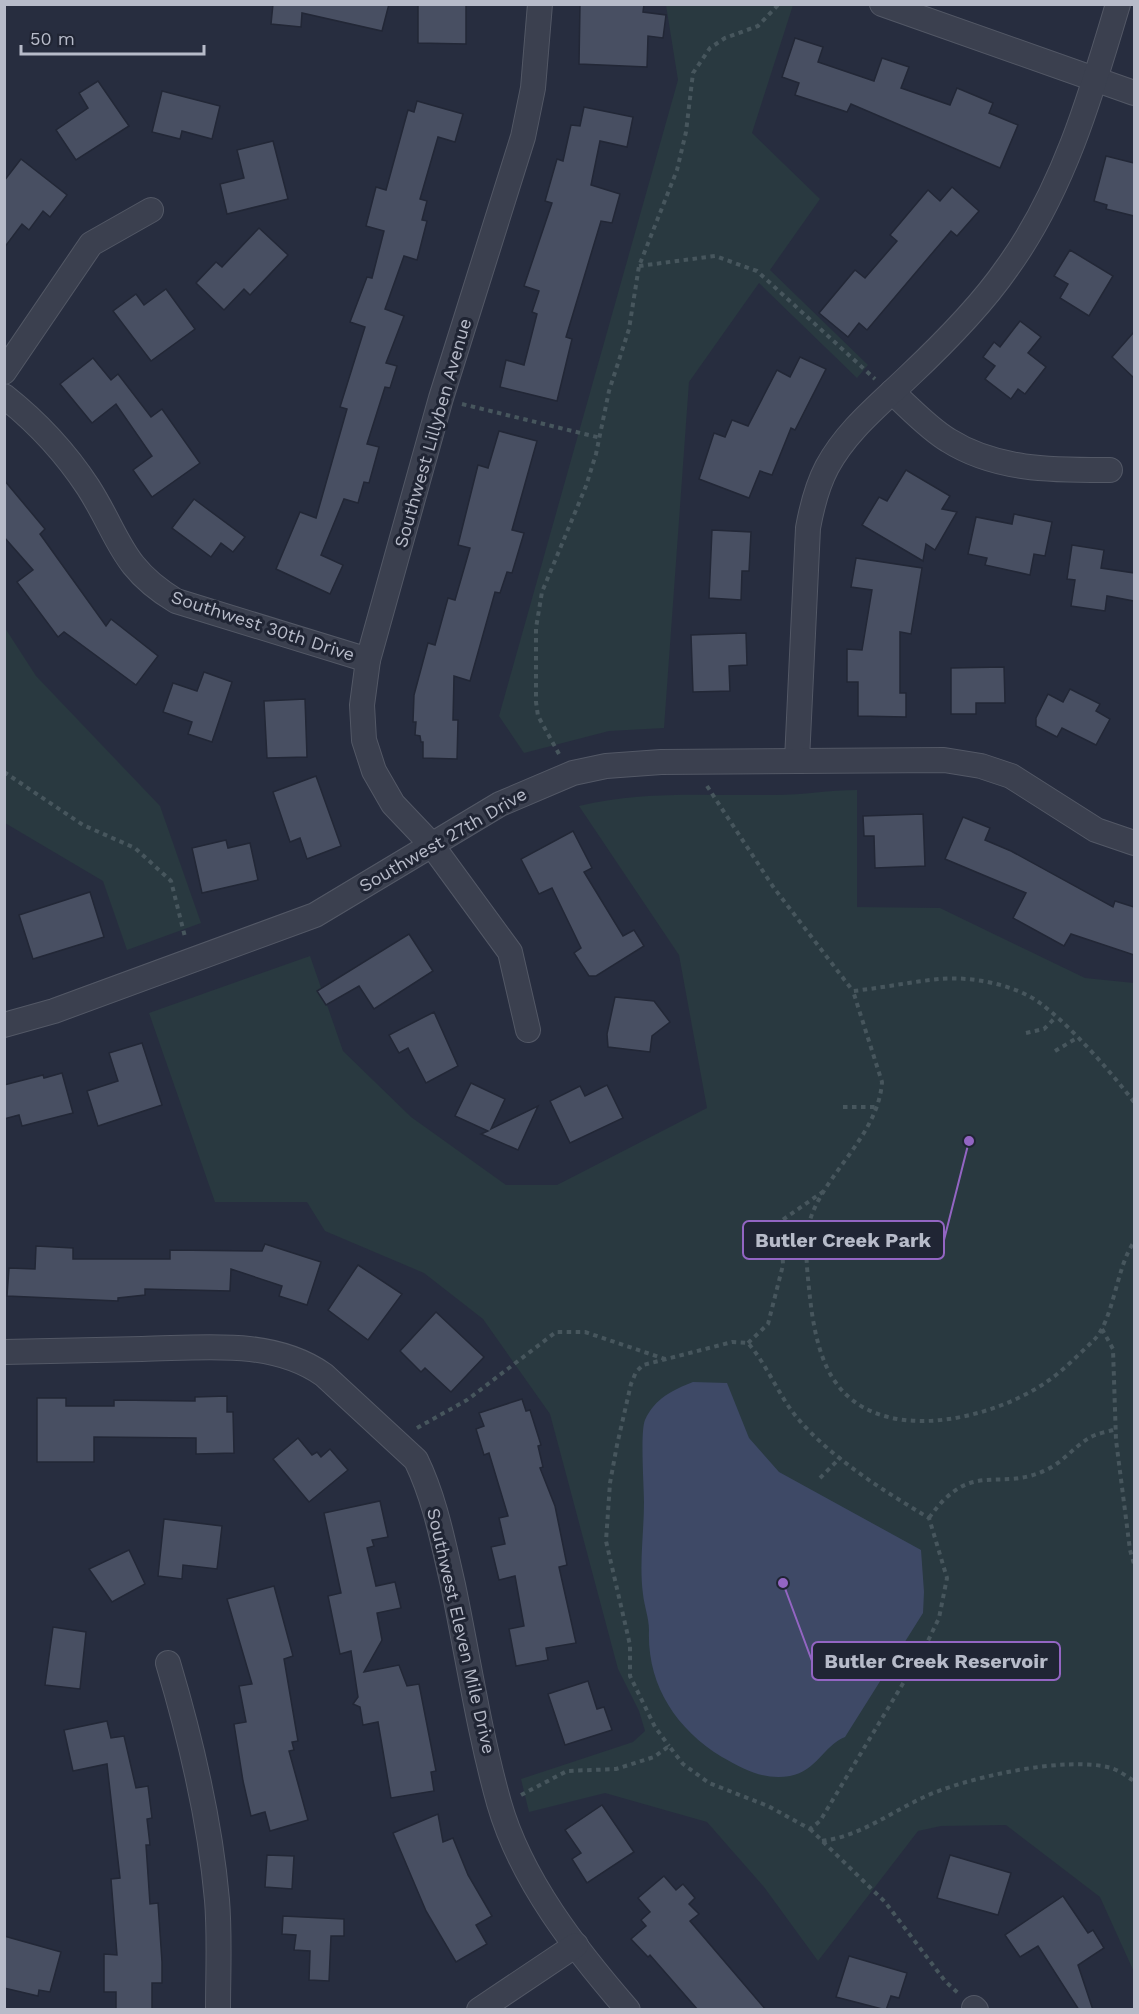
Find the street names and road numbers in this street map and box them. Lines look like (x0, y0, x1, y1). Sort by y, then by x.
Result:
street label: Southwest Lillyben Avenue (390, 316, 475, 550)
street label: Southwest 30th Drive (169, 586, 357, 665)
street label: Southwest 27th Drive (355, 783, 530, 896)
street label: Southwest Eleven Mile Drive (423, 1506, 500, 1756)

